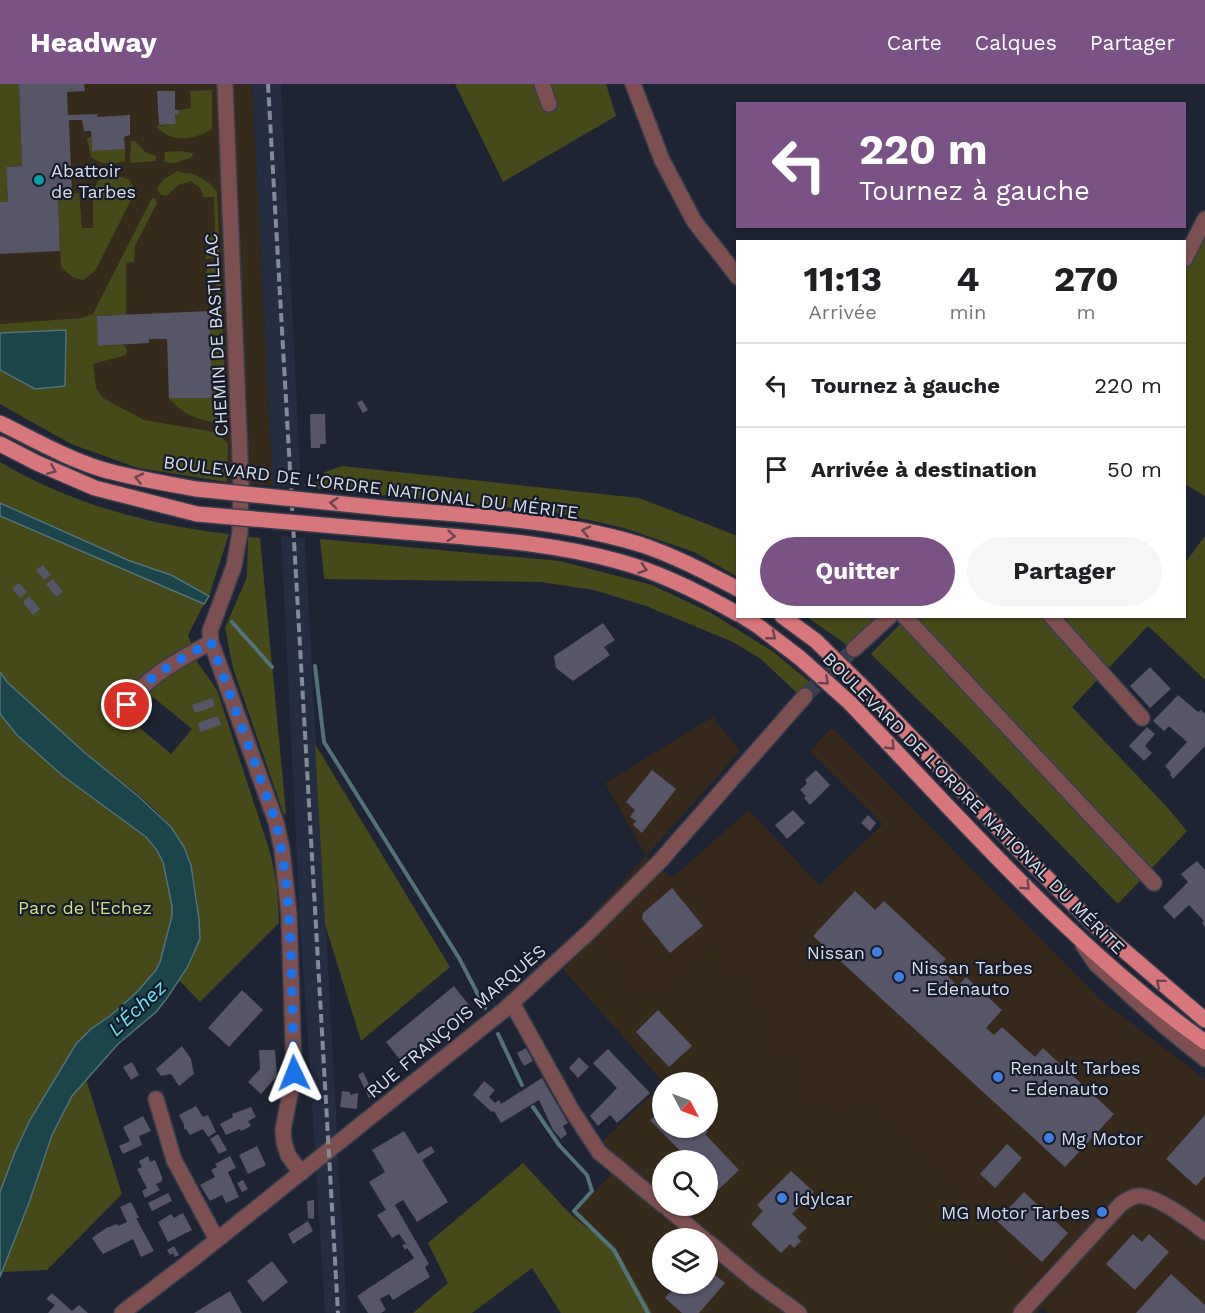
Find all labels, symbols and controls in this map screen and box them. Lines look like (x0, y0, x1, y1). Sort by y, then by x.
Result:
text: Headway (30, 26, 157, 59)
text: Carte (887, 30, 942, 55)
text: Calques (975, 30, 1057, 55)
text: Partager (1090, 30, 1175, 55)
text: 220 m (859, 125, 988, 174)
icon: left (760, 126, 838, 204)
place label: Abattoir de Tarbes (51, 160, 136, 202)
marker: Abattoir de Tarbes (32, 173, 46, 187)
text: Tournez à gauche (859, 175, 1090, 207)
street label: CHEMIN DE BASTILLAC (200, 233, 232, 437)
text: 11:13 (803, 258, 882, 300)
text: 4 (956, 258, 980, 300)
text: 270 (1054, 258, 1119, 300)
text: Arrivée (809, 300, 877, 324)
text: min (950, 300, 986, 324)
text: m (1077, 300, 1096, 324)
icon: left (760, 369, 793, 402)
text: Tournez à gauche (811, 373, 1000, 398)
text: 220 m (1094, 373, 1162, 398)
street label: BOULEVARD DE L'ORDRE NATIONAL DU MÉRITE (162, 451, 580, 523)
icon: arrive (760, 453, 793, 486)
text: Arrivée à destination (811, 457, 1037, 482)
text: 50 m (1107, 457, 1162, 482)
one-way arrow (46, 463, 57, 475)
one-way arrow (134, 472, 144, 485)
one-way arrow (330, 497, 339, 510)
one-way arrow (581, 526, 591, 539)
one-way arrow (446, 529, 456, 542)
button: Quitter (760, 537, 955, 606)
button: Partager (967, 537, 1162, 606)
one-way arrow (637, 562, 647, 575)
one-way arrow (765, 629, 776, 640)
street label: BOULEVARD DE L'ORDRE NATIONAL DU MÉRITE (819, 648, 1129, 958)
one-way arrow (818, 674, 829, 685)
pin (101, 679, 152, 730)
icon: arrive (110, 688, 143, 721)
one-way arrow (883, 738, 894, 749)
one-way arrow (1019, 878, 1030, 889)
park label: Parc de l'Echez (18, 897, 152, 918)
street label: RUE FRANÇOIS MARQUÈS (362, 940, 550, 1102)
place label: Nissan (807, 942, 865, 963)
marker: Nissan (870, 945, 884, 959)
place label: Nissan Tarbes - Edenauto (911, 957, 1033, 999)
marker: Nissan Tarbes - Edenauto (892, 970, 906, 984)
water label: L'Échez (103, 975, 171, 1041)
one-way arrow (1156, 979, 1167, 990)
position arrow (262, 1041, 326, 1105)
place label: Renault Tarbes - Edenauto (1010, 1057, 1141, 1099)
marker: Renault Tarbes - Edenauto (991, 1070, 1005, 1084)
north arrow (652, 1072, 718, 1138)
map controls (652, 1072, 718, 1294)
place label: Mg Motor (1061, 1128, 1143, 1149)
marker: Mg Motor (1042, 1131, 1056, 1145)
button: search (652, 1150, 718, 1216)
place label: Idylcar (794, 1188, 853, 1209)
marker: Idylcar (775, 1191, 789, 1205)
place label: MG Motor Tarbes (941, 1202, 1090, 1223)
marker: MG Motor Tarbes (1095, 1205, 1109, 1219)
button: layers (652, 1228, 718, 1294)

